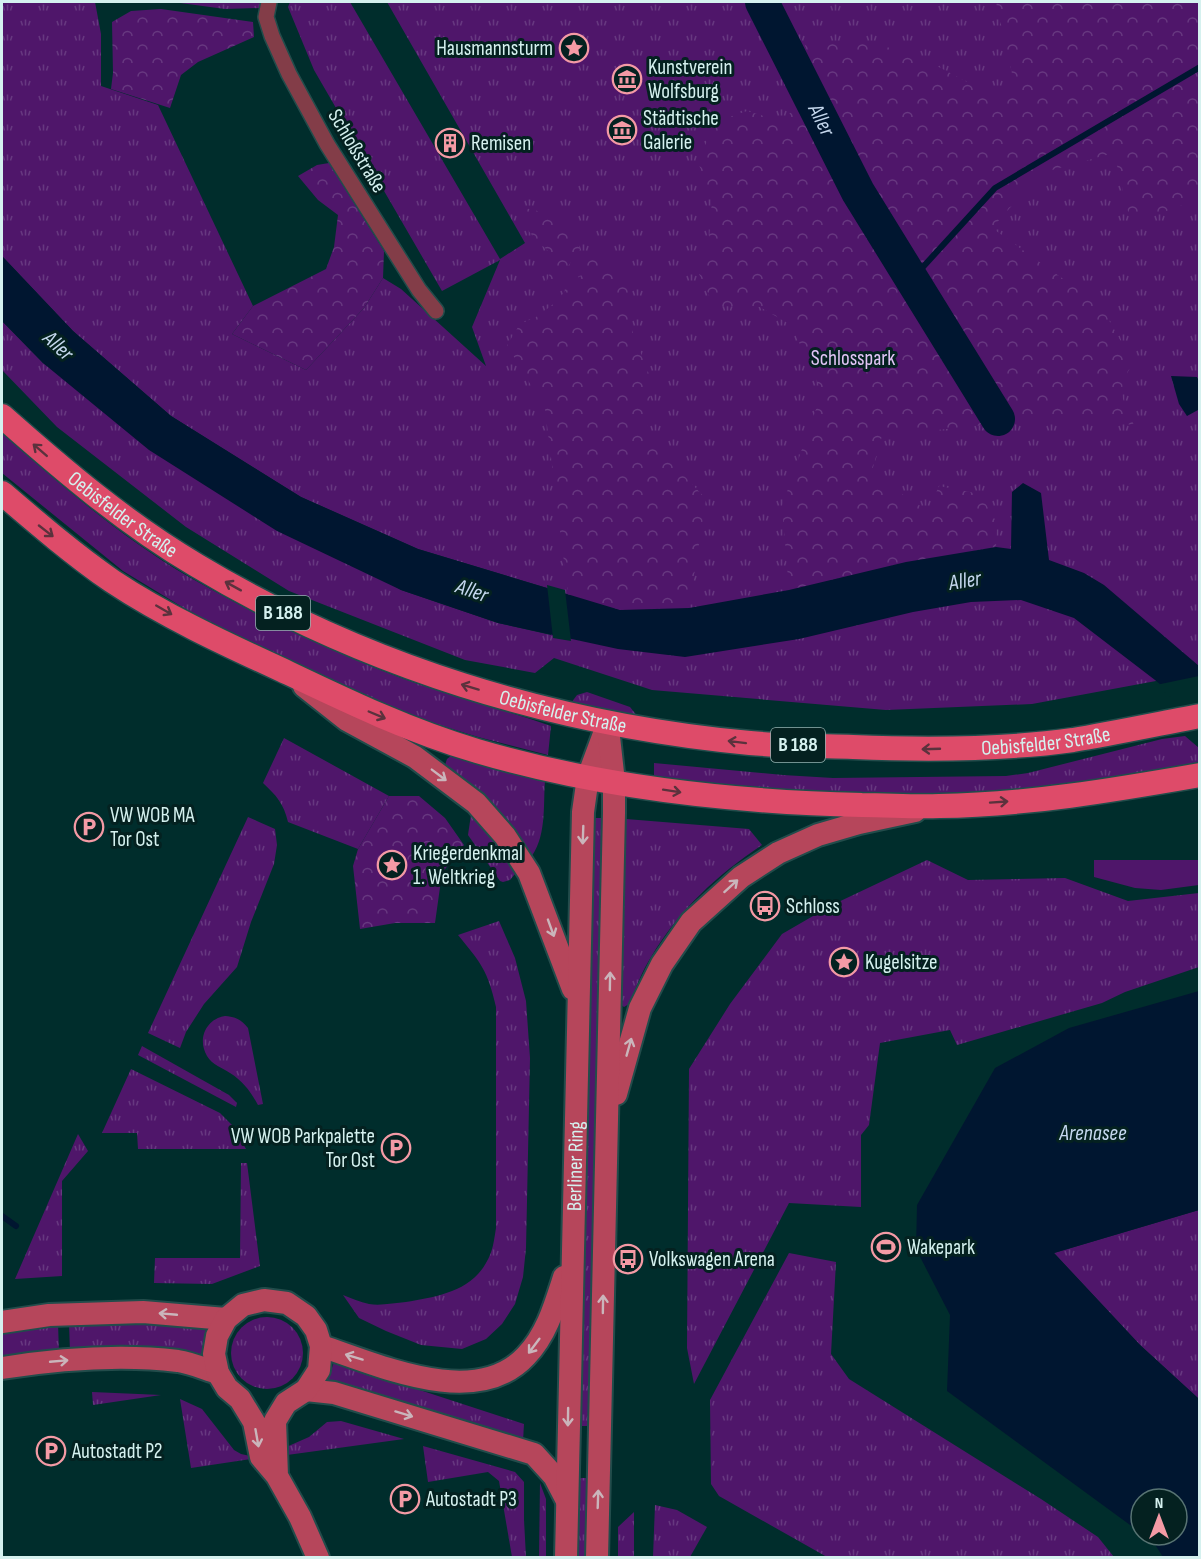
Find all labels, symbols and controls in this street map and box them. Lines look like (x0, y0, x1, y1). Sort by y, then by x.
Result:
place icon: Hausmannsturm (558, 32, 590, 64)
place label: Hausmannsturm (436, 36, 553, 61)
place label: Kunstverein Wolfsburg (648, 55, 732, 104)
museum icon: Kunstverein Wolfsburg (611, 63, 643, 95)
water label: Aller (802, 98, 841, 141)
street label: Schloßstraße (322, 105, 392, 197)
place label: Städtische Galerie (643, 106, 719, 155)
museum icon: Städtische Galerie (606, 114, 638, 146)
building icon: Remisen (434, 127, 466, 159)
place label: Remisen (471, 131, 531, 156)
water label: Aller (36, 324, 80, 367)
park label: Schlosspark (811, 346, 895, 371)
one-way arrow (33, 443, 48, 457)
street label: Oebisfelder Straße (63, 466, 182, 563)
one-way arrow (38, 524, 54, 537)
water label: Aller (946, 565, 984, 597)
water label: Aller (451, 573, 492, 609)
one-way arrow (225, 580, 242, 592)
road number: B 188 (256, 596, 310, 630)
one-way arrow (155, 604, 172, 616)
one-way arrow (461, 681, 480, 692)
street label: Oebisfelder Straße (497, 684, 629, 738)
one-way arrow (368, 710, 386, 721)
street label: Oebisfelder Straße (981, 721, 1112, 760)
road number: B 188 (771, 728, 825, 762)
one-way arrow (727, 736, 747, 747)
one-way arrow (922, 743, 942, 754)
one-way arrow (430, 769, 446, 781)
one-way arrow (662, 786, 682, 797)
one-way arrow (988, 796, 1008, 807)
place label: VW WOB MA Tor Ost (110, 803, 196, 852)
parking icon: VW WOB MA Tor Ost (73, 811, 105, 843)
one-way arrow (577, 824, 588, 844)
place label: Kriegerdenkmal 1. Weltkrieg (413, 841, 523, 890)
place icon: Kriegerdenkmal 1. Weltkrieg (376, 849, 408, 881)
one-way arrow (723, 879, 738, 893)
bus stop icon: Schloss (749, 890, 781, 922)
place label: Schloss (786, 894, 840, 919)
one-way arrow (546, 918, 557, 937)
place icon: Kugelsitze (828, 946, 860, 978)
place label: Kugelsitze (865, 950, 937, 975)
one-way arrow (604, 972, 616, 992)
one-way arrow (624, 1038, 635, 1057)
water label: Arenasee (1058, 1120, 1127, 1147)
street label: Berliner Ring (561, 1121, 588, 1211)
place label: VW WOB Parkpalette Tor Ost (231, 1124, 375, 1173)
parking icon: VW WOB Parkpalette Tor Ost (380, 1132, 412, 1164)
sports icon: Wakepark (870, 1231, 902, 1263)
place label: Wakepark (907, 1235, 975, 1260)
bus stop icon: Volkswagen Arena (612, 1243, 644, 1275)
place label: Volkswagen Arena (649, 1247, 775, 1272)
one-way arrow (597, 1295, 608, 1315)
one-way arrow (158, 1308, 178, 1319)
one-way arrow (528, 1337, 541, 1353)
one-way arrow (345, 1351, 364, 1362)
one-way arrow (49, 1355, 69, 1366)
one-way arrow (562, 1406, 574, 1426)
one-way arrow (394, 1409, 413, 1420)
one-way arrow (252, 1428, 263, 1448)
parking icon: Autostadt P2 (35, 1435, 67, 1467)
place label: Autostadt P2 (71, 1439, 163, 1464)
parking icon: Autostadt P3 (389, 1483, 421, 1515)
place label: Autostadt P3 (425, 1487, 517, 1512)
north arrow (1129, 1487, 1189, 1547)
one-way arrow (593, 1490, 604, 1510)
text: N (1155, 1494, 1163, 1513)

